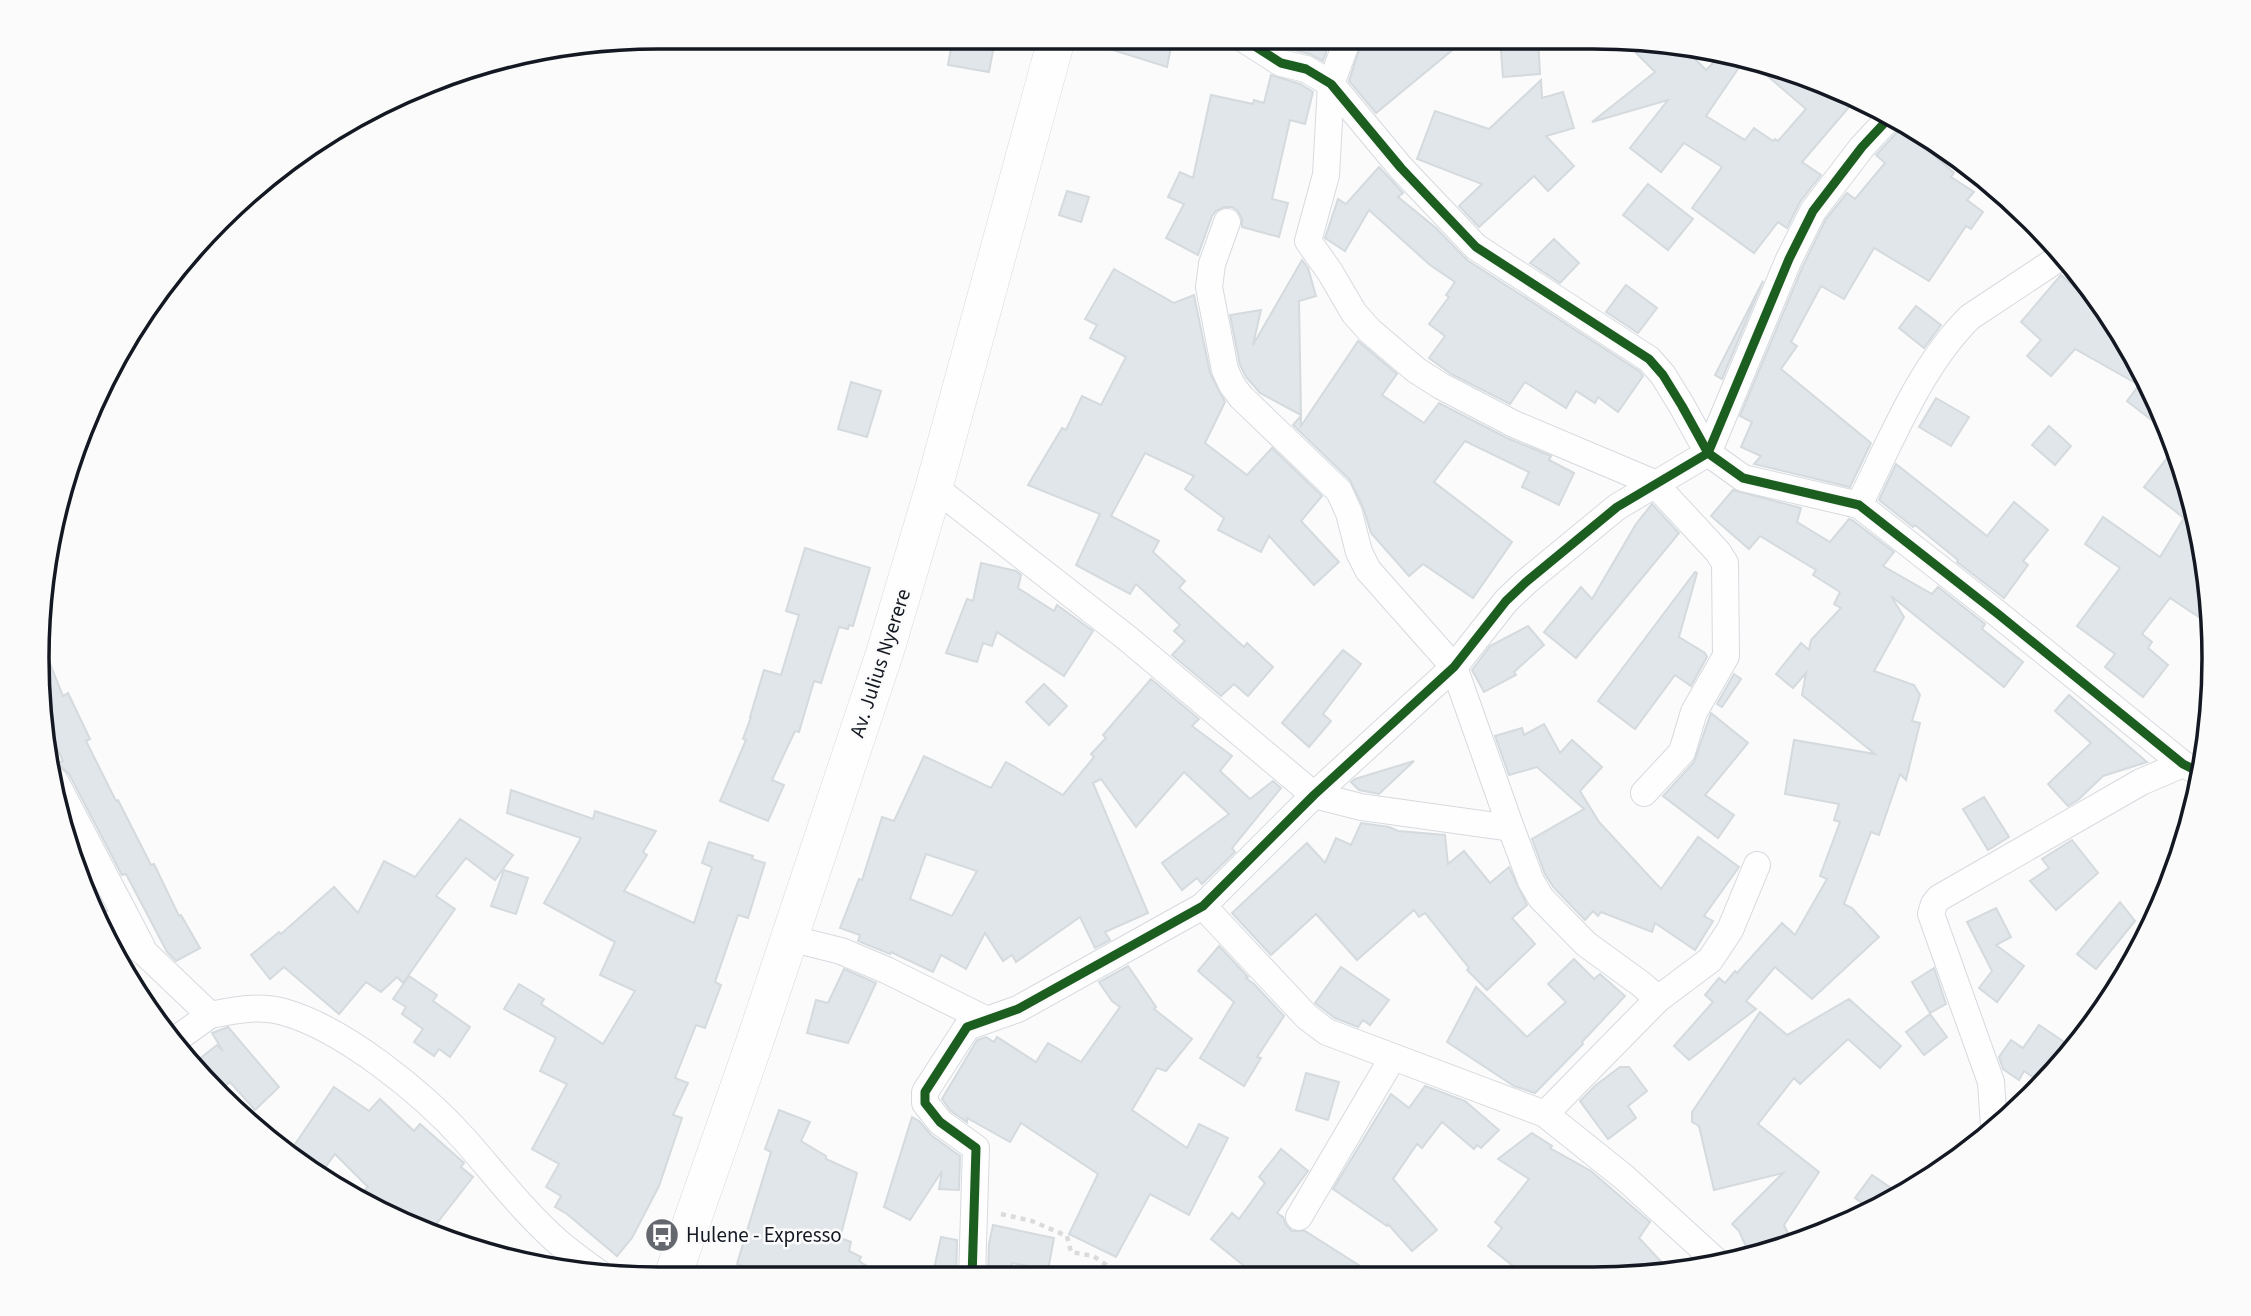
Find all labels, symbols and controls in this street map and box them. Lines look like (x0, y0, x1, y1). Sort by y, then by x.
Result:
street label: Av. Julius Nyerere (842, 585, 918, 741)
bus stop icon: Hulene - Expresso (643, 1216, 681, 1254)
place label: Hulene - Expresso (686, 1220, 842, 1250)

